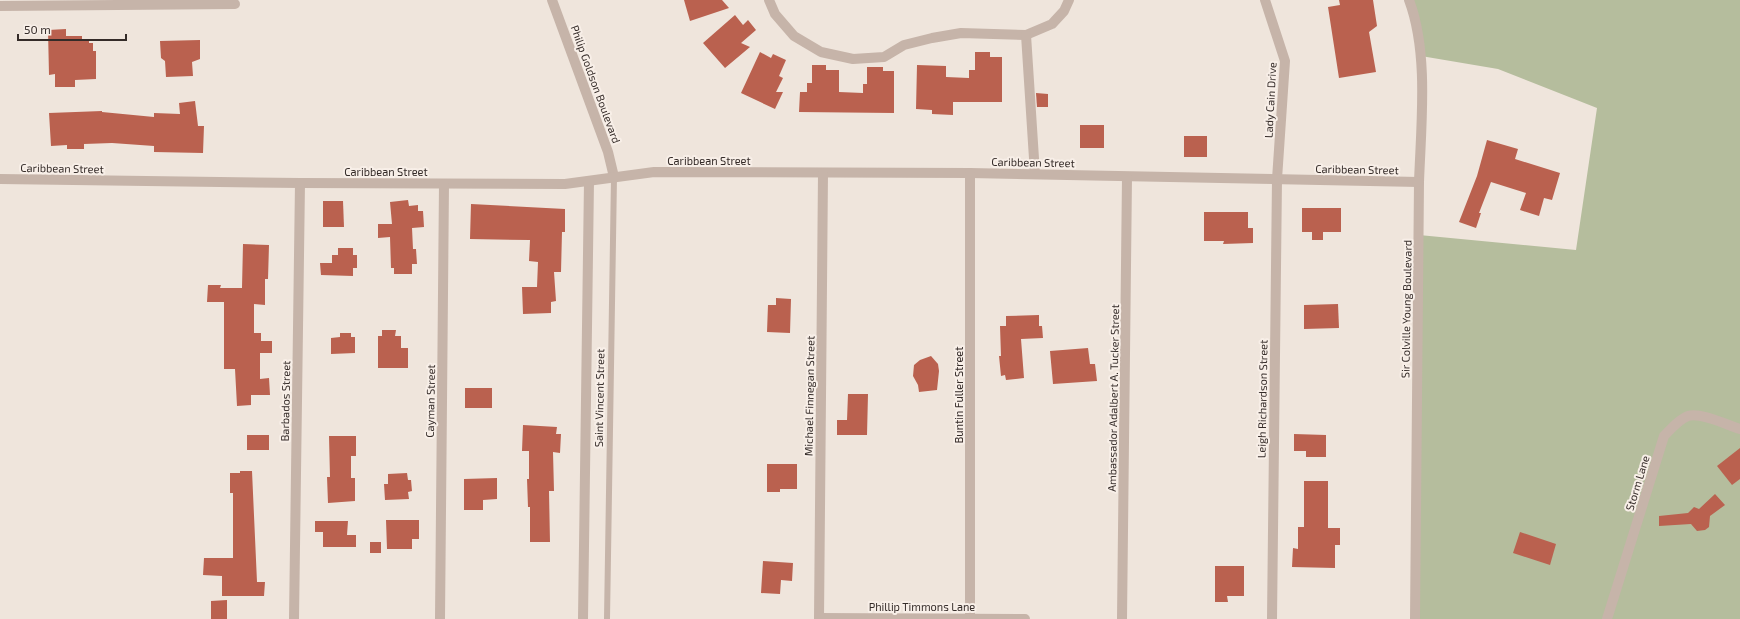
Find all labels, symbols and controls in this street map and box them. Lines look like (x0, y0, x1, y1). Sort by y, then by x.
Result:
scale bar (18, 16, 126, 42)
text: 50 m (24, 22, 51, 36)
street label: Philip Goldson Boulevard (569, 23, 623, 145)
street label: Lady Cain Drive (1262, 62, 1278, 138)
street label: Caribbean Street (667, 154, 751, 167)
street label: Caribbean Street (991, 155, 1075, 169)
street label: Caribbean Street (20, 161, 104, 175)
street label: Caribbean Street (1315, 162, 1399, 176)
street label: Caribbean Street (344, 165, 428, 178)
street label: Sir Colville Young Boulevard (1398, 240, 1414, 378)
street label: Ambassador Adalbert A. Tucker Street (1105, 304, 1121, 492)
street label: Michael Finnegan Street (801, 336, 817, 456)
street label: Leigh Richardson Street (1254, 340, 1270, 458)
street label: Buntin Fuller Street (952, 347, 965, 443)
street label: Saint Vincent Street (592, 349, 606, 447)
street label: Barbados Street (278, 361, 292, 441)
street label: Cayman Street (423, 364, 437, 438)
street label: Storm Lane (1622, 454, 1652, 512)
street label: Phillip Timmons Lane (869, 600, 975, 613)

